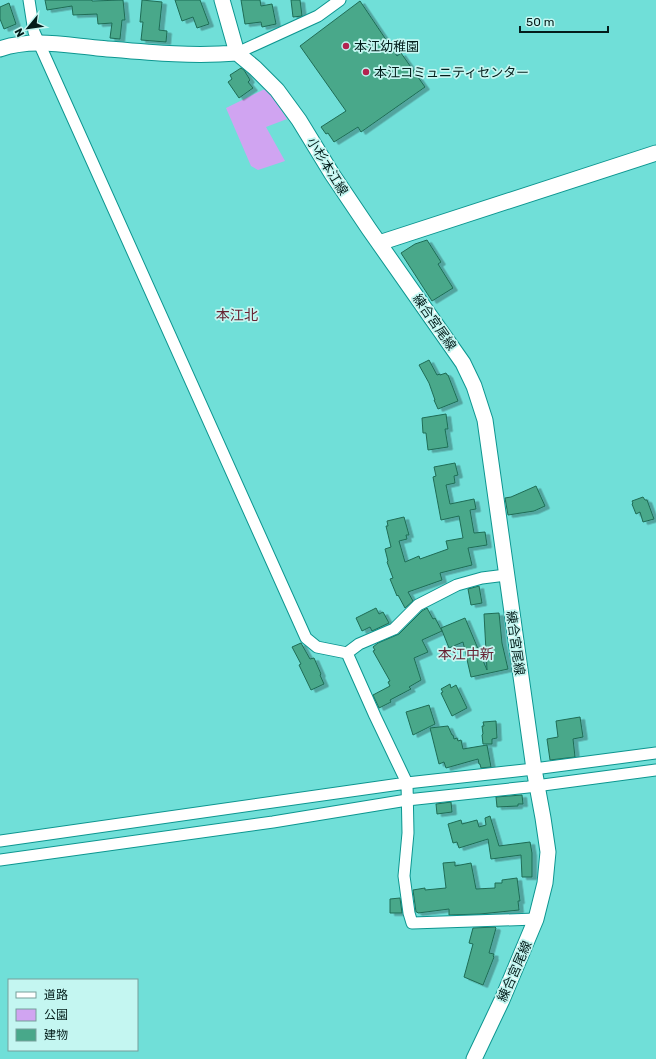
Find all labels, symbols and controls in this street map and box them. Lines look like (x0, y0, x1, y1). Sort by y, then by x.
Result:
north arrow (8, 8, 48, 48)
scale bar (520, 8, 608, 34)
text: 50 m (526, 15, 554, 29)
text: N (12, 26, 27, 39)
place label: 本江幼稚園 (354, 39, 419, 54)
marker: 本江幼稚園 (341, 41, 351, 51)
place label: 本江コミュニティセンター (374, 65, 529, 80)
marker: 本江コミュニティセンター (361, 67, 371, 77)
street label: 小杉本江線 (304, 135, 351, 198)
street label: 練合宮尾線 (410, 291, 459, 353)
district label: 本江北 (216, 307, 258, 324)
street label: 練合宮尾線 (504, 610, 527, 676)
district label: 本江中新 (438, 646, 494, 663)
street label: 練合宮尾線 (494, 938, 535, 1004)
legend (8, 979, 138, 1051)
text: 道路 (44, 988, 68, 1002)
text: 公園 (44, 1008, 68, 1022)
text: 建物 (44, 1028, 68, 1042)

